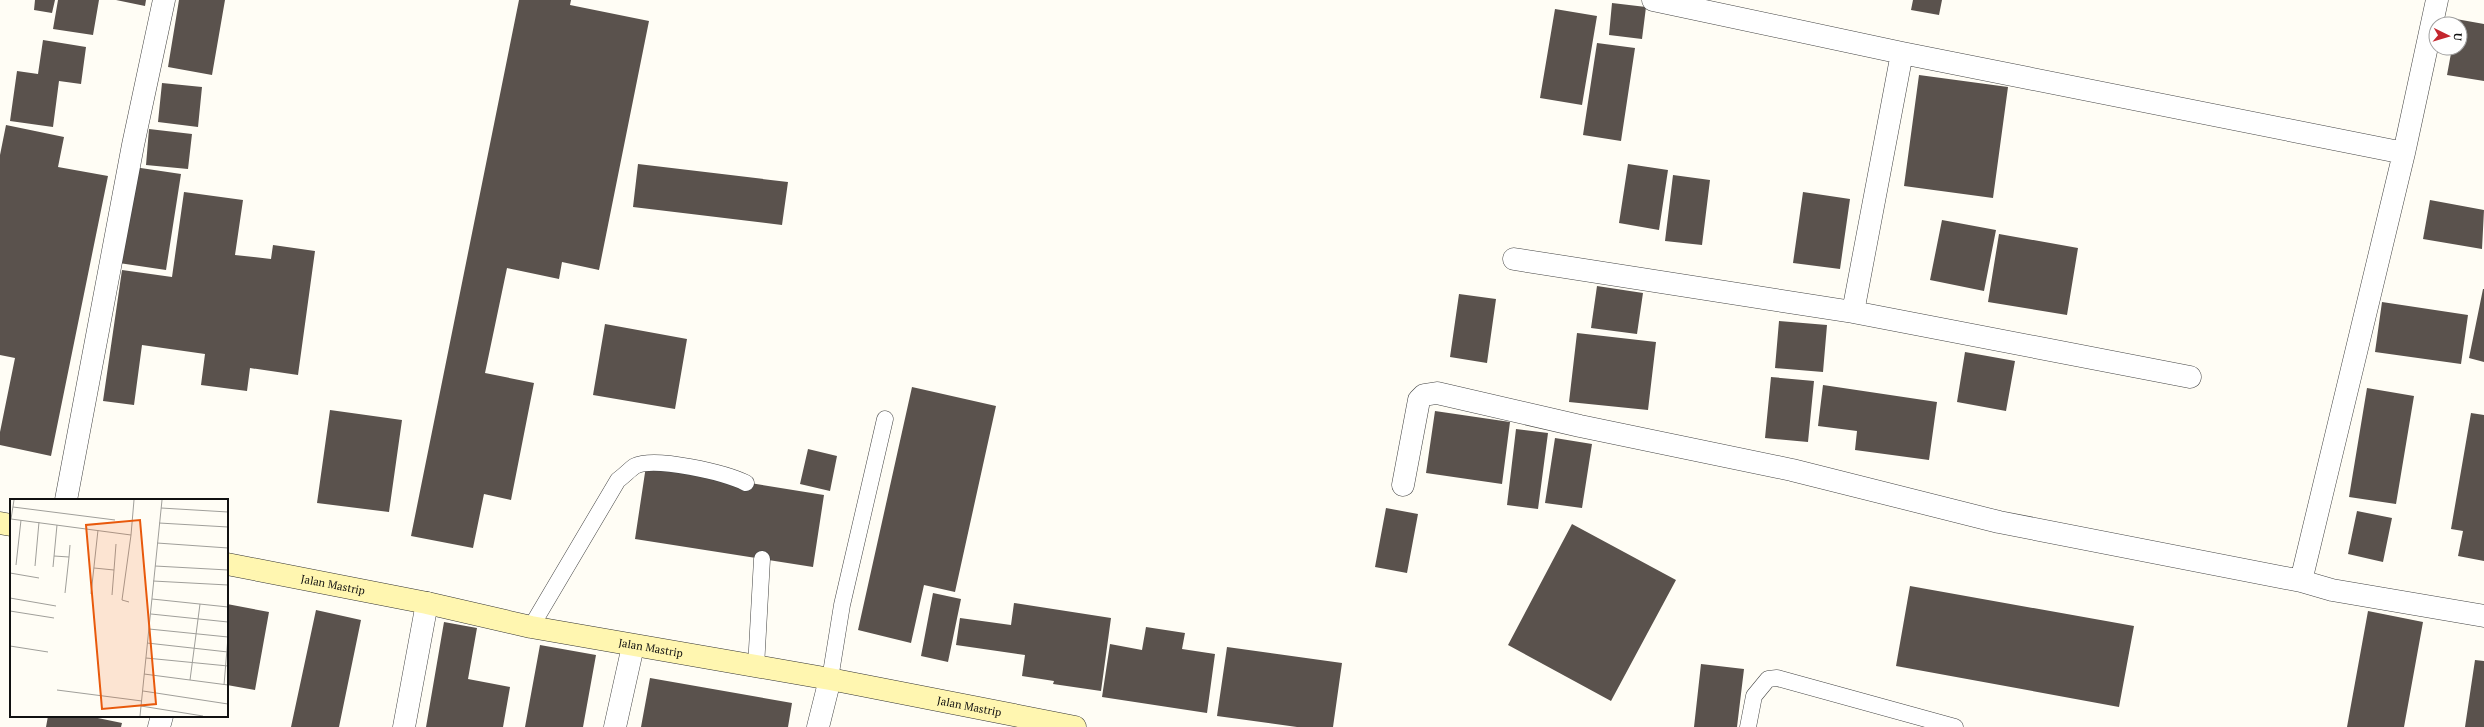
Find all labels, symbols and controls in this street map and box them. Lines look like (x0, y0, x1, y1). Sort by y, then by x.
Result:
north arrow (2428, 16, 2468, 56)
text: U (2451, 32, 2465, 42)
inset map (10, 499, 228, 717)
street label: Jalan Mastrip (300, 572, 366, 598)
street label: Jalan Mastrip (617, 635, 684, 660)
street label: Jalan Mastrip (936, 693, 1003, 719)

